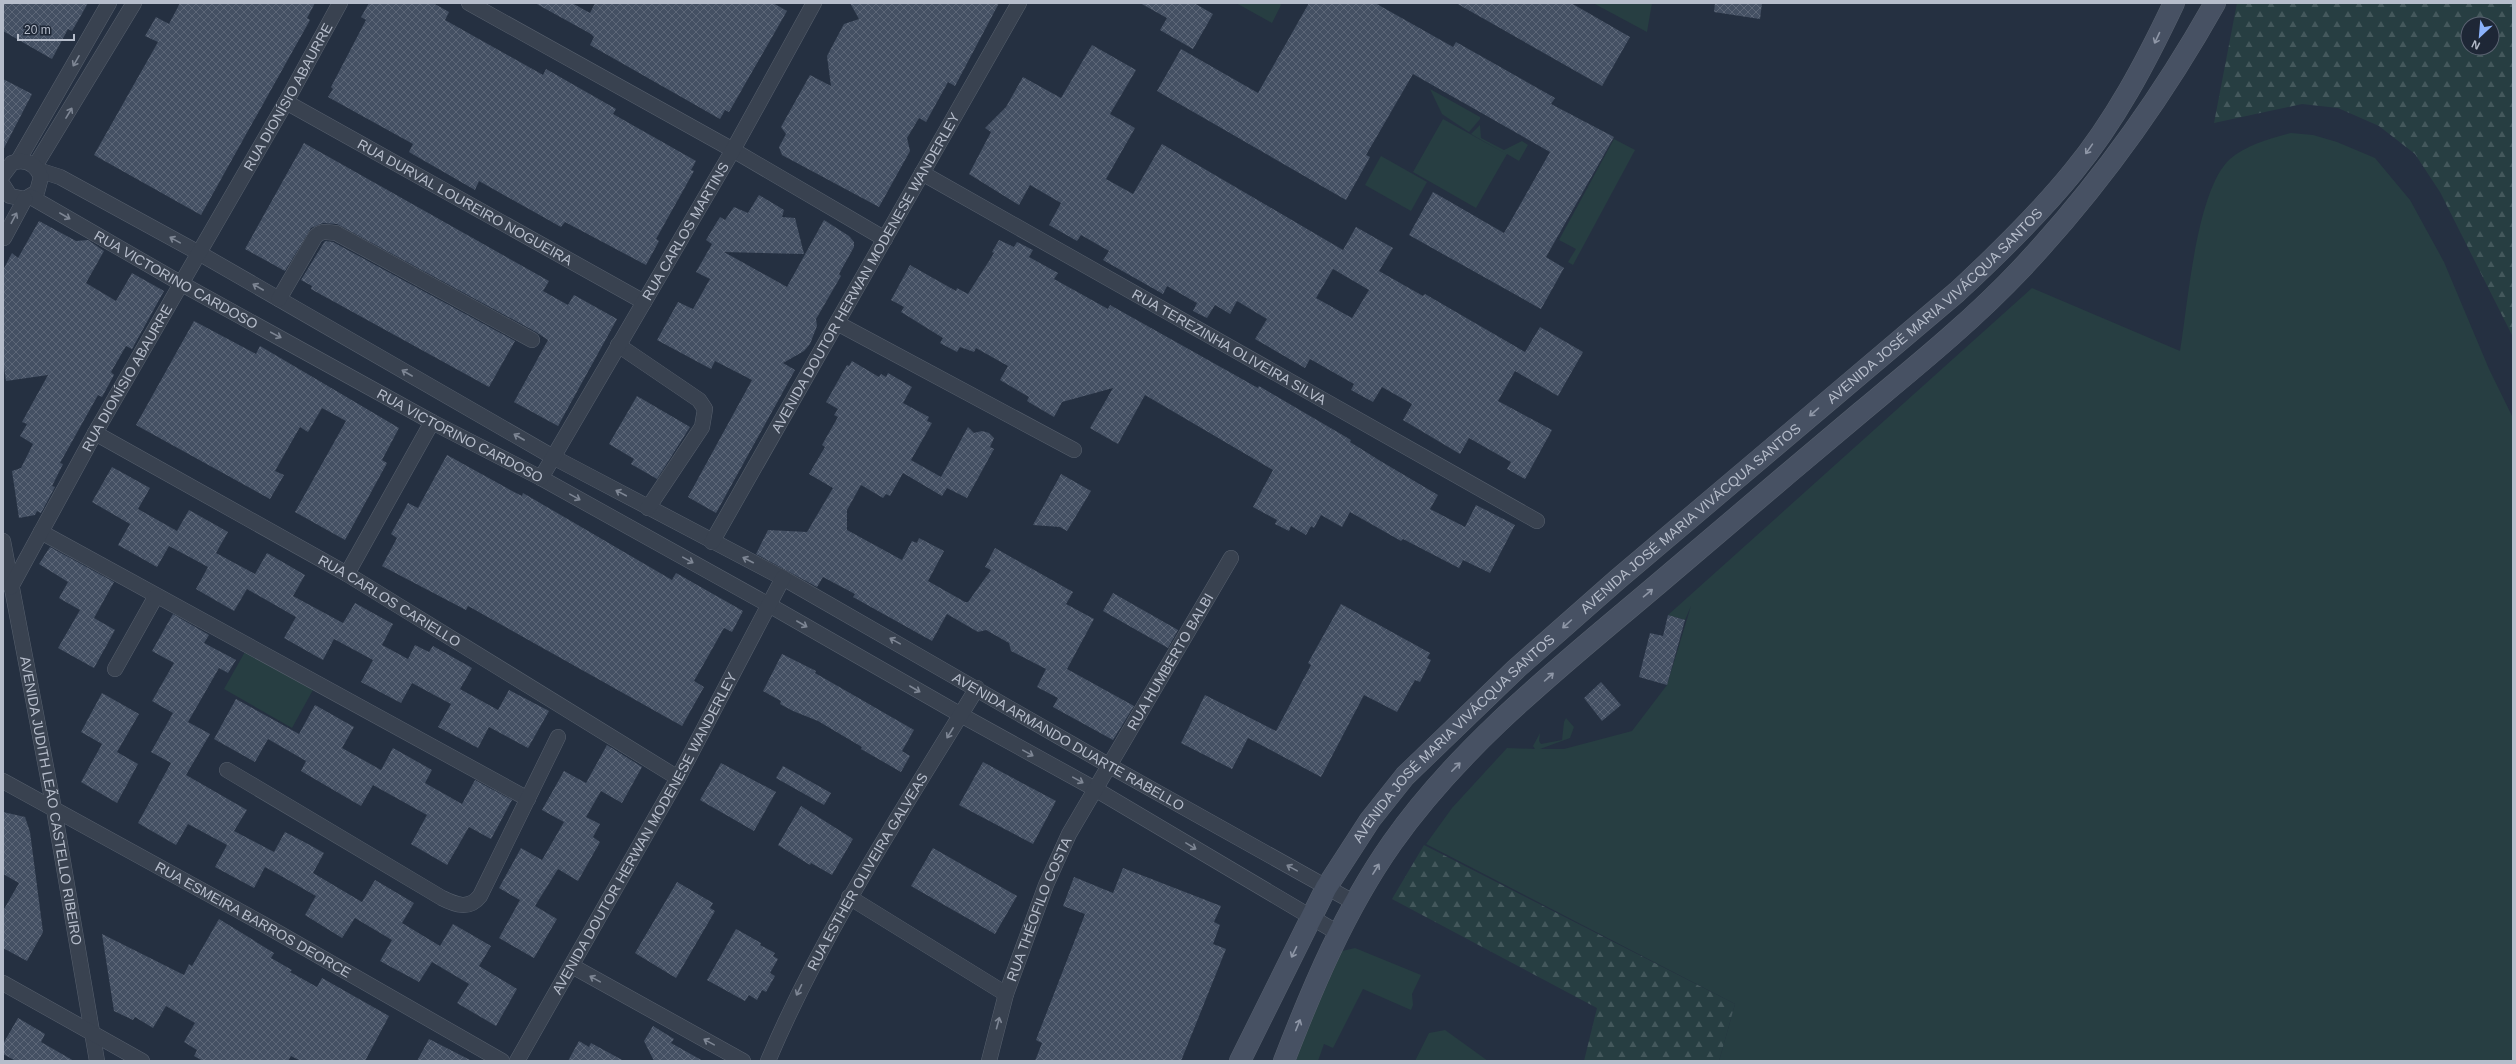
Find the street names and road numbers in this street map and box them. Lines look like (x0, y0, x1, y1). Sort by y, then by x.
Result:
street label: RUA DIONÍSIO ABAURRE (240, 20, 336, 173)
street label: AVENIDA DOUTOR HERWAN MODENESE WANDERLEY (768, 109, 963, 435)
street label: RUA DURVAL LOUREIRO NOGUEIRA (355, 136, 576, 269)
street label: RUA CARLOS MARTINS (639, 159, 732, 303)
street label: AVENIDA JOSÉ MARIA VIVÁCQUA SANTOS (1824, 205, 2046, 407)
street label: RUA VICTORINO CARDOSO (92, 227, 261, 332)
street label: RUA TEREZINHA OLIVEIRA SILVA (1129, 286, 1330, 408)
street label: RUA DIONÍSIO ABAURRE (79, 302, 175, 454)
street label: RUA VICTORINO CARDOSO (374, 385, 546, 486)
street label: AVENIDA JOSÉ MARIA VIVÁCQUA SANTOS (1577, 420, 1804, 617)
street label: RUA CARLOS CARIELLO (316, 552, 464, 650)
street label: RUA HUMBERTO BALBI (1124, 590, 1217, 733)
street label: AVENIDA JOSÉ MARIA VIVÁCQUA SANTOS (1349, 631, 1558, 846)
street label: AVENIDA JUDITH LEÃO CASTELLO RIBEIRO (17, 655, 85, 946)
street label: AVENIDA DOUTOR HERWAN MODENESE WANDERLEY (549, 669, 740, 997)
street label: AVENIDA ARMANDO DUARTE RABELLO (950, 669, 1187, 814)
street label: RUA ESTHER OLIVEIRA GALVEAS (804, 770, 931, 973)
street label: RUA THÉOFILO COSTA (1003, 834, 1075, 984)
street label: RUA ESMEIRA BARROS DEORCE (153, 858, 354, 981)

